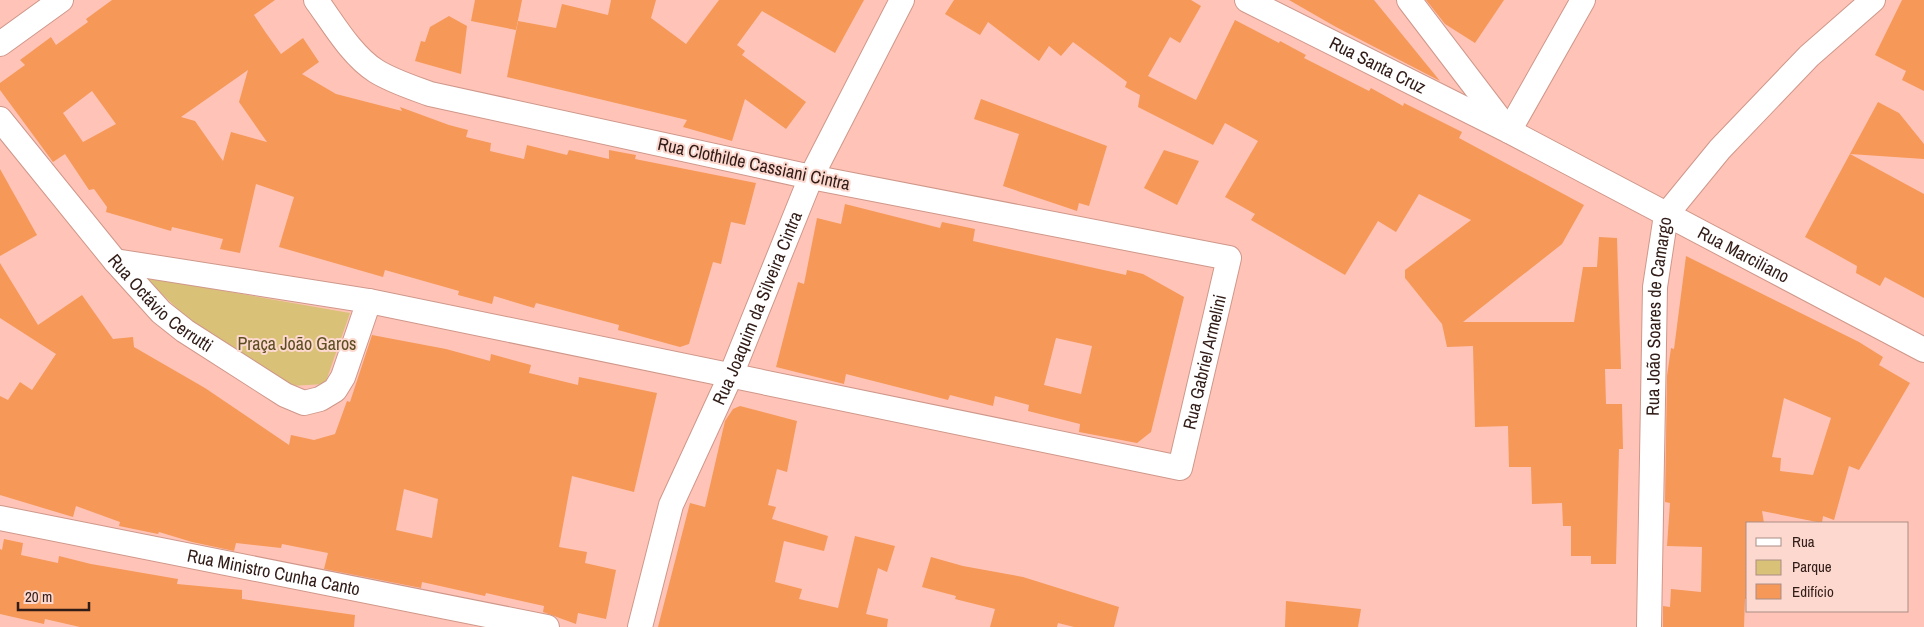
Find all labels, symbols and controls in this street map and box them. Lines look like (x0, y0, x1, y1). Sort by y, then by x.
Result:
street label: Rua Santa Cruz (1325, 30, 1430, 100)
street label: Rua Clothilde Cassiani Cintra (656, 131, 853, 196)
street label: Rua Joaquim da Silveira Cintra (706, 207, 808, 409)
street label: Rua João Soares de Camargo (1640, 215, 1678, 416)
street label: Rua Marciliano (1694, 220, 1794, 289)
street label: Rua Octávio Cerrutti (102, 249, 218, 358)
street label: Rua Gabriel Armelini (1176, 292, 1232, 432)
park label: Praça João Garos (238, 331, 356, 356)
legend (1746, 522, 1909, 612)
text: Rua (1792, 531, 1815, 552)
street label: Rua Ministro Cunha Canto (185, 543, 362, 601)
text: Parque (1792, 556, 1832, 577)
scale bar (18, 580, 89, 612)
text: Edifício (1792, 581, 1834, 602)
text: 20 m (25, 586, 52, 607)

